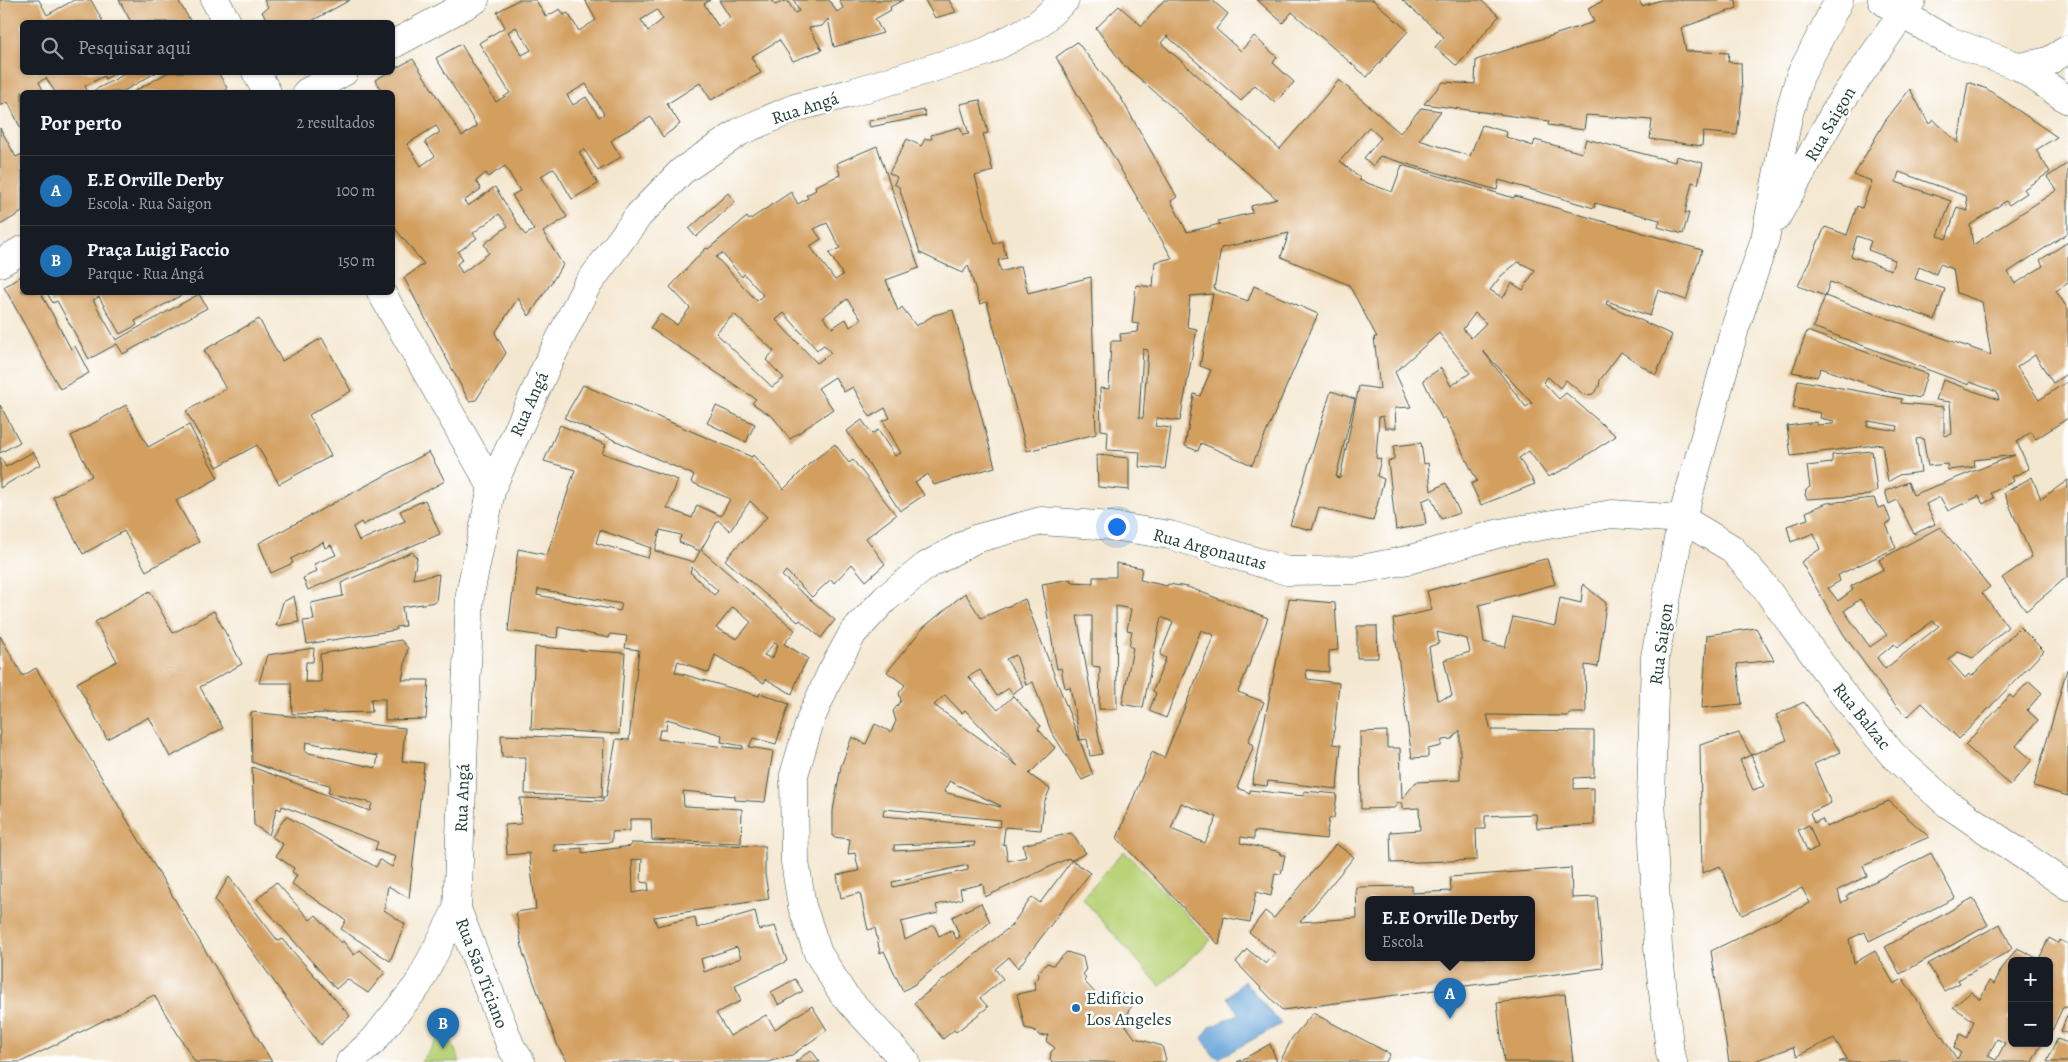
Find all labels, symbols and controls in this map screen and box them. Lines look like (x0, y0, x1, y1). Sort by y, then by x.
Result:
search box (20, 20, 395, 75)
icon: search (38, 34, 66, 62)
text: Pesquisar aqui (78, 35, 191, 61)
street label: Rua Saigon (1799, 82, 1861, 166)
street label: Rua Angá (768, 86, 842, 130)
text: Por perto (40, 109, 122, 137)
text: 2 resultados (296, 112, 375, 134)
text: E.E Orville Derby (87, 167, 223, 193)
text: A (51, 180, 61, 202)
text: 100 m (336, 180, 375, 202)
text: Escola · Rua Saigon (87, 193, 212, 215)
text: Praça Luigi Faccio (87, 237, 230, 263)
text: B (51, 250, 61, 272)
text: 150 m (338, 250, 375, 272)
text: Parque · Rua Angá (87, 263, 204, 285)
street label: Rua Angá (504, 367, 554, 441)
your location (1104, 514, 1130, 540)
street label: Rua Argonautas (1151, 522, 1269, 576)
street label: Rua Saigon (1643, 601, 1679, 687)
street label: Rua Balzac (1828, 677, 1896, 755)
street label: Rua Angá (449, 762, 475, 833)
popup (1365, 896, 1535, 961)
text: E.E Orville Derby (1382, 905, 1518, 931)
street label: Rua São Ticiano (450, 914, 514, 1032)
text: Escola (1382, 931, 1424, 953)
map controls (2008, 957, 2053, 1047)
button: + (2008, 957, 2053, 1002)
pin: A (1434, 978, 1466, 1019)
place label: Edifício Los Angeles (1086, 986, 1172, 1031)
marker: Edifício Los Angeles (1070, 1002, 1082, 1014)
button: − (2008, 1002, 2053, 1047)
pin: B (427, 1008, 459, 1049)

